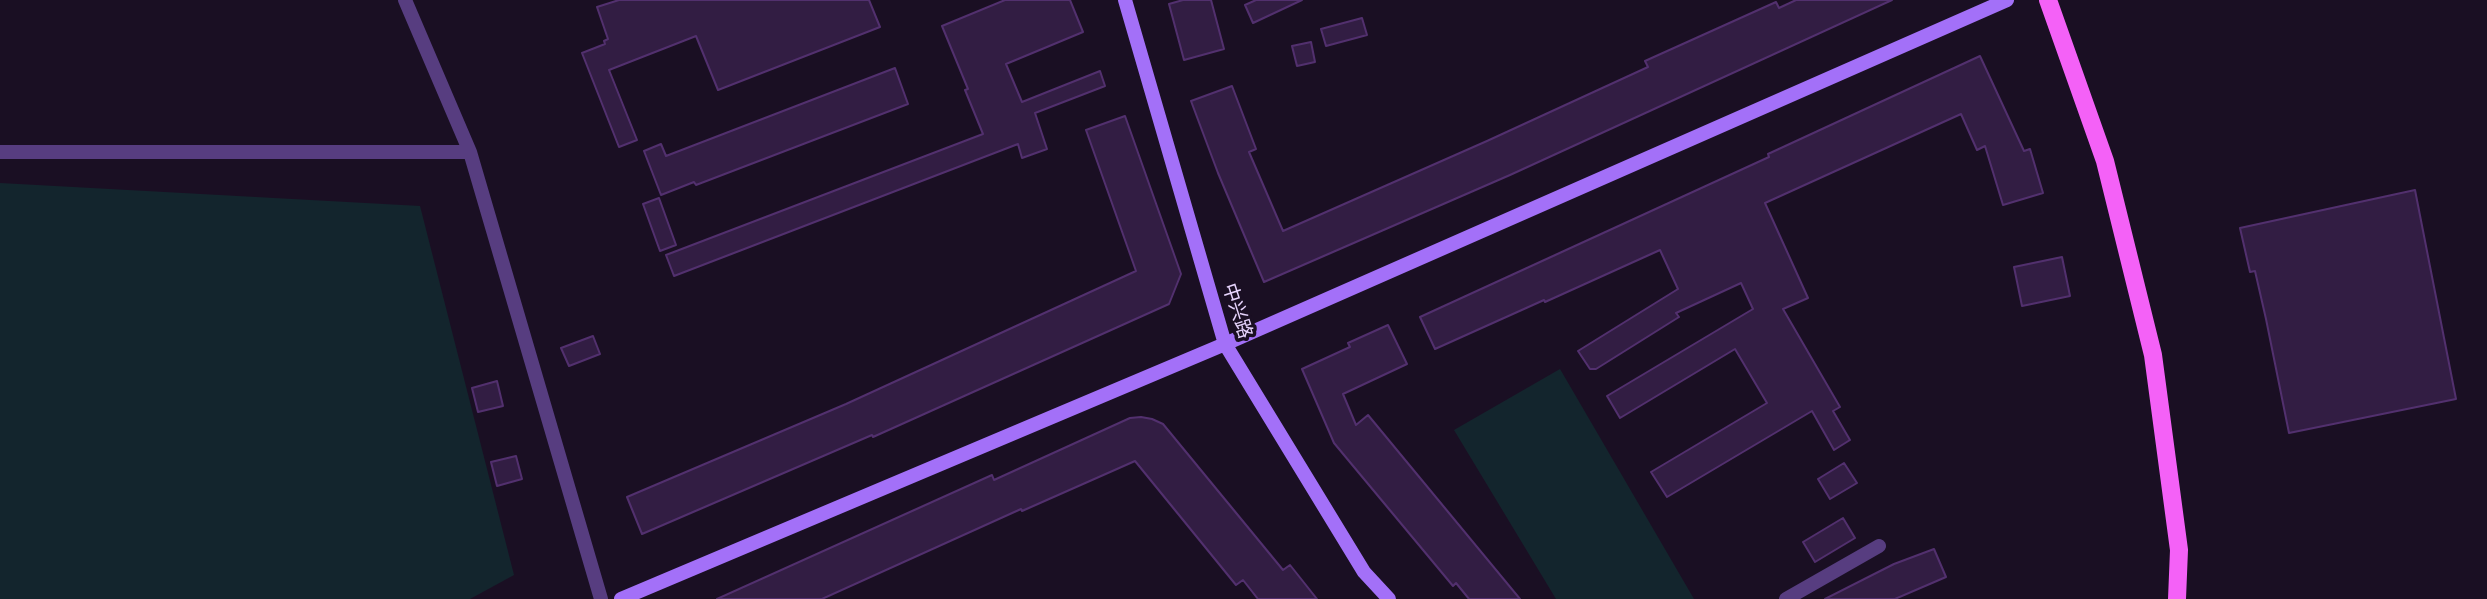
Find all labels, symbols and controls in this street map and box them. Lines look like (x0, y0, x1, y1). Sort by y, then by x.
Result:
street label: 中兴路 (1217, 280, 1257, 342)

